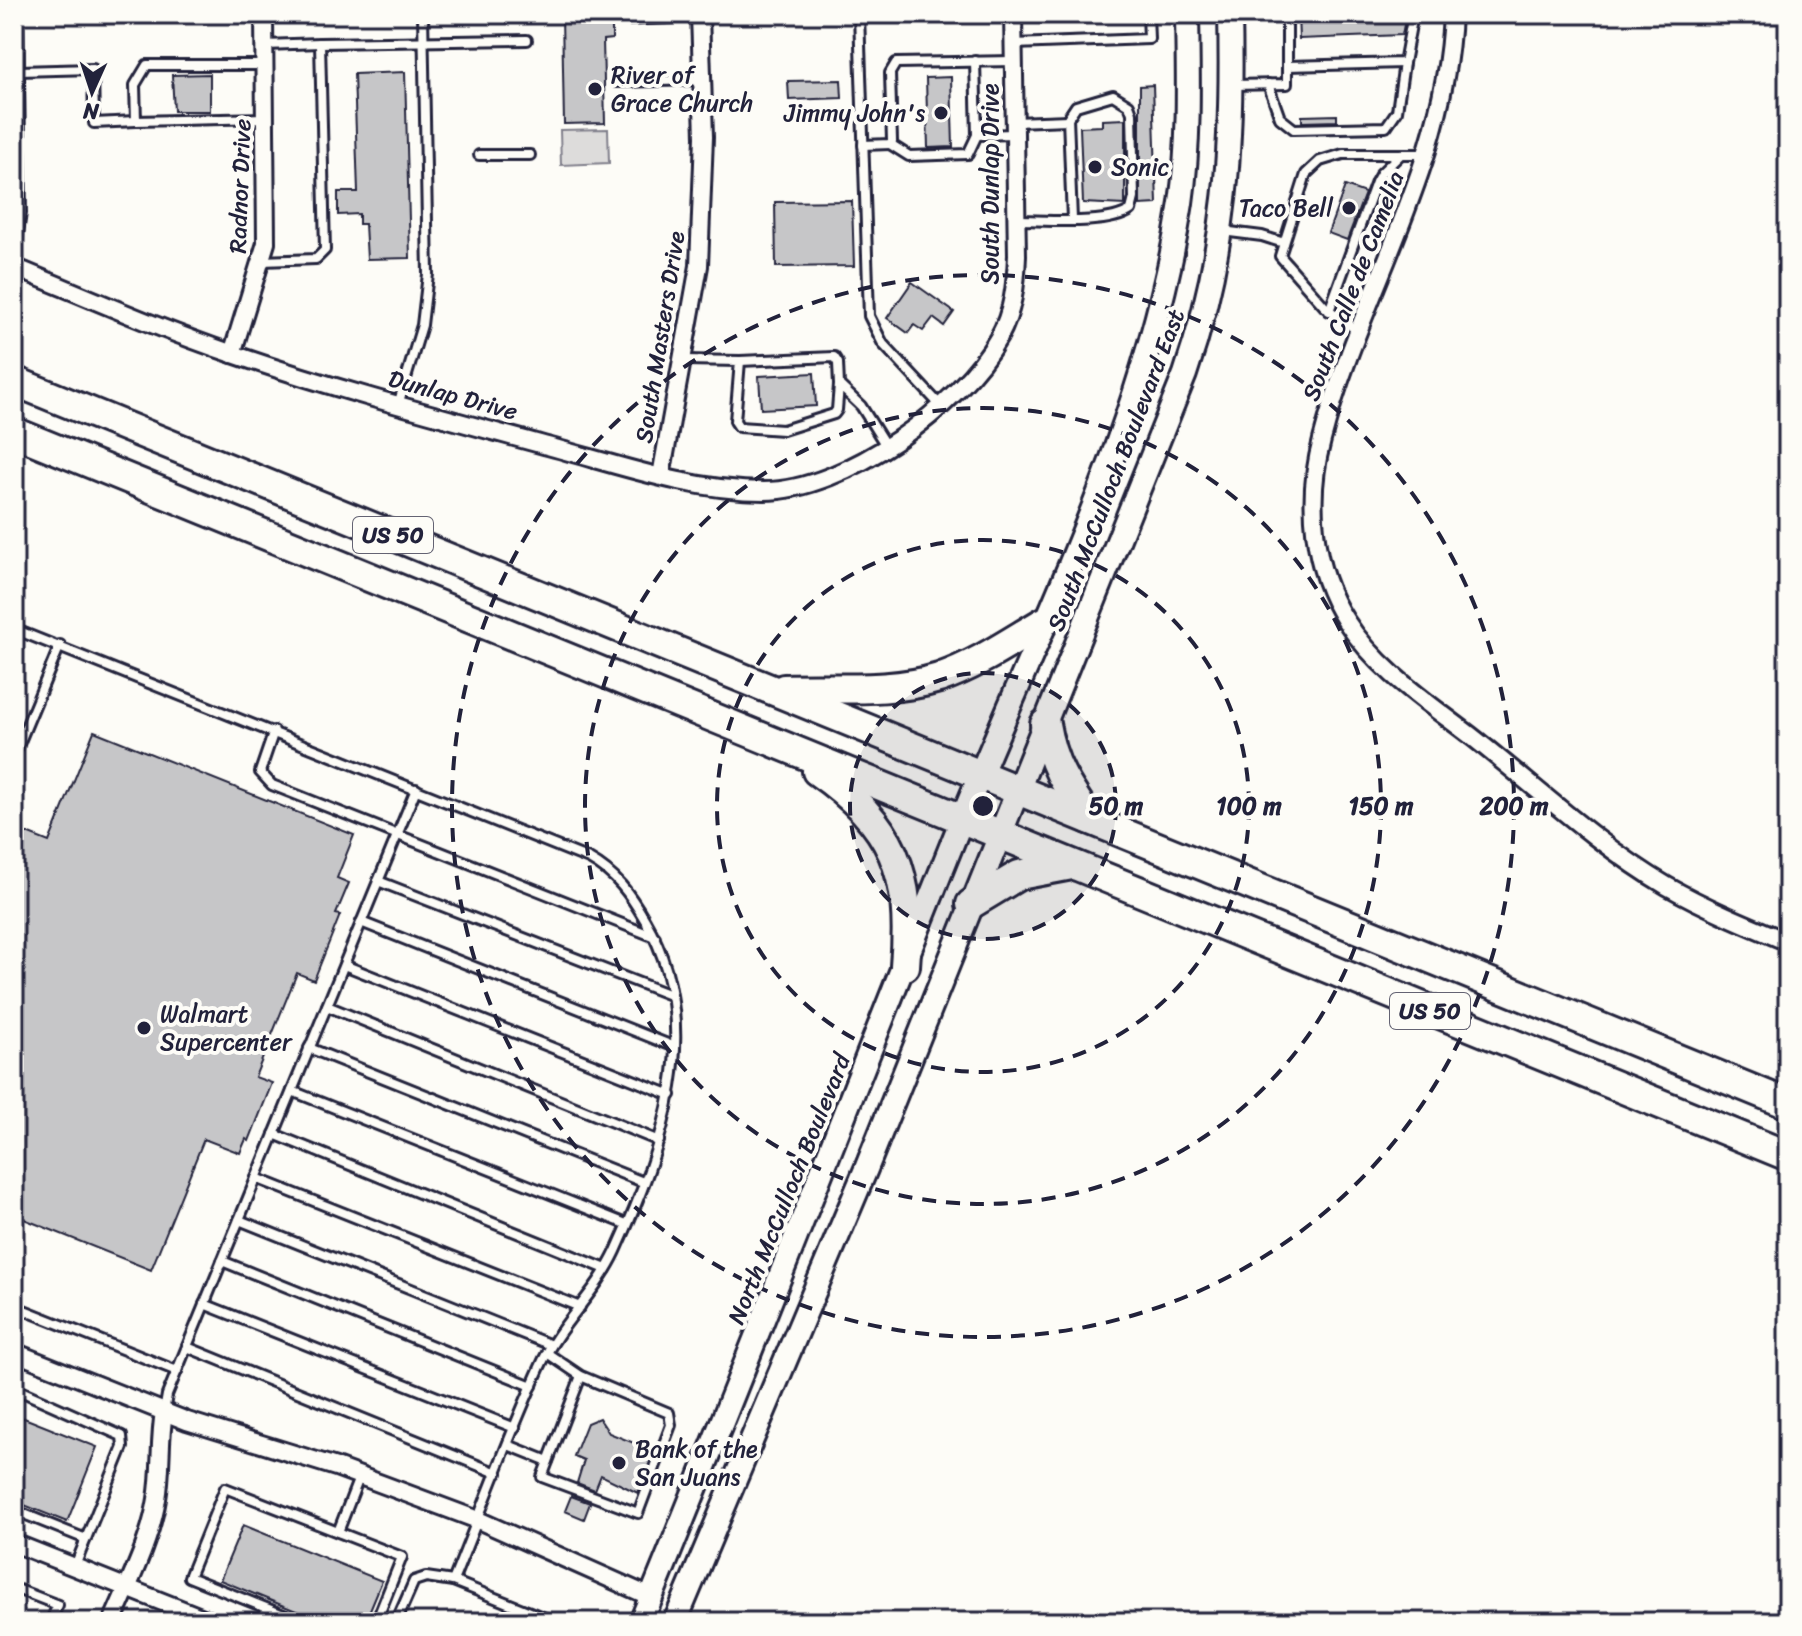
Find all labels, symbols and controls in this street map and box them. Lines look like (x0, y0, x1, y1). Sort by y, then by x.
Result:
north arrow (52, 52, 132, 132)
place label: River of Grace Church (611, 54, 753, 124)
marker: River of Grace Church (586, 80, 604, 98)
street label: South Dunlap Drive (969, 83, 1011, 285)
text: N (82, 92, 101, 131)
place label: Jimmy John's (783, 92, 925, 134)
marker: Jimmy John's (932, 104, 950, 122)
street label: Radnor Drive (217, 118, 263, 254)
place label: Sonic (1111, 146, 1170, 188)
marker: Sonic (1086, 158, 1104, 176)
street label: South Calle de Camelia (1290, 165, 1416, 407)
place label: Taco Bell (1239, 187, 1334, 229)
marker: Taco Bell (1340, 199, 1358, 217)
street label: South Masters Drive (623, 228, 698, 446)
street label: South McCulloch Boulevard East (1035, 303, 1197, 637)
street label: Dunlap Drive (384, 358, 522, 432)
road number: US 50 (353, 517, 433, 553)
text: 50 m (1089, 785, 1144, 827)
text: 100 m (1216, 785, 1282, 827)
text: 150 m (1349, 785, 1414, 827)
text: 200 m (1479, 785, 1549, 827)
centre of rings (969, 792, 997, 820)
place label: Walmart Supercenter (160, 993, 293, 1063)
road number: US 50 (1390, 993, 1470, 1029)
marker: Walmart Supercenter (135, 1019, 153, 1037)
street label: North McCulloch Boulevard (715, 1046, 863, 1331)
place label: Bank of the San Juans (635, 1428, 758, 1498)
marker: Bank of the San Juans (610, 1454, 628, 1472)

